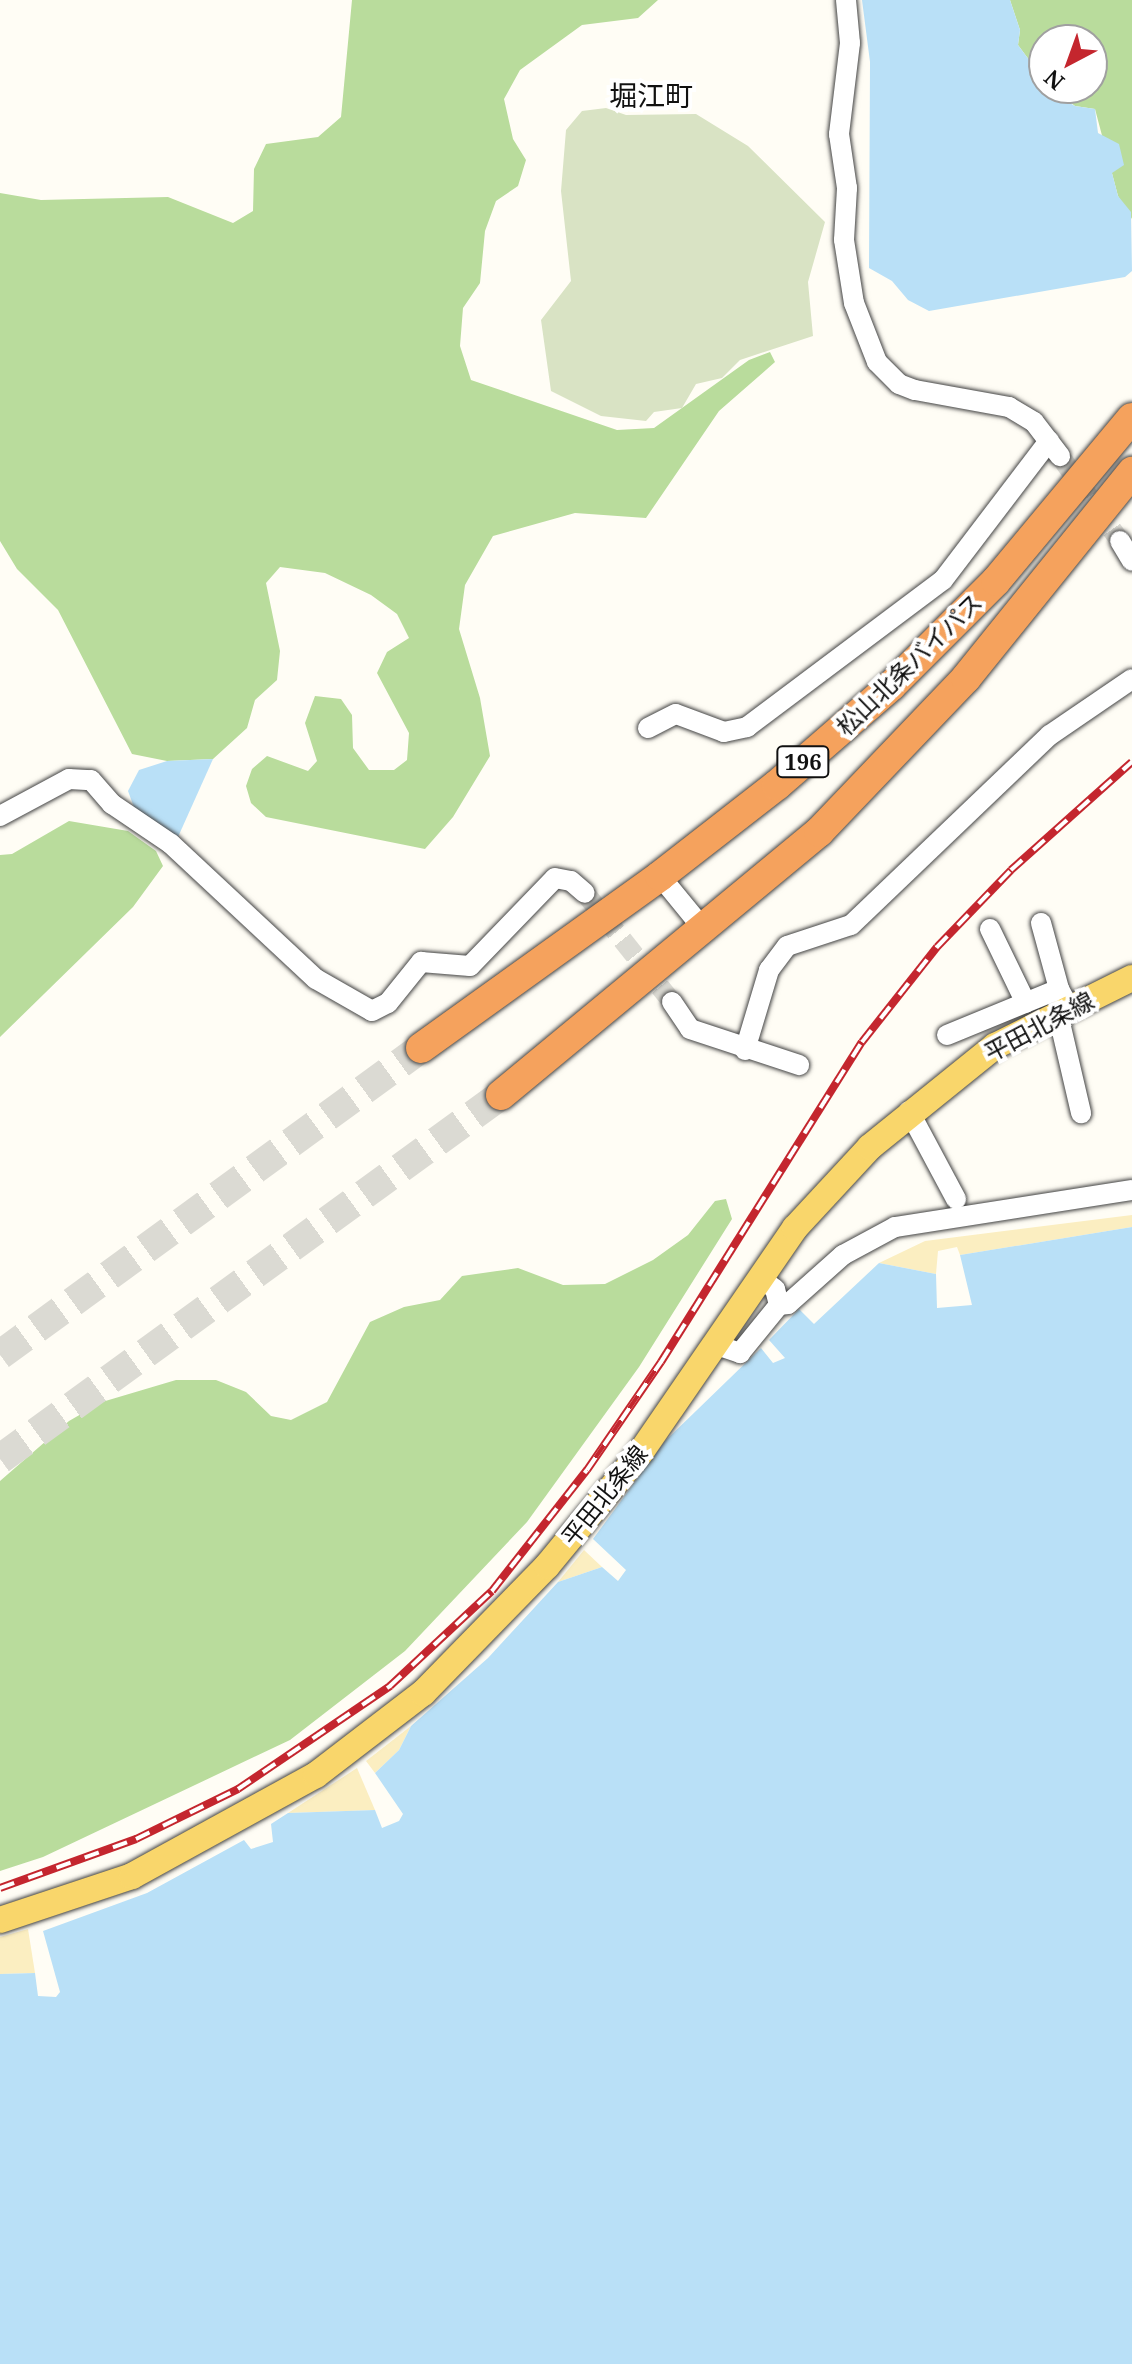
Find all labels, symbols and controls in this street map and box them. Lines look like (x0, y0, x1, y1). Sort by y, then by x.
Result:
north arrow (1028, 24, 1108, 104)
text: N (1037, 64, 1070, 98)
district label: 堀江町 (609, 78, 693, 112)
street label: 松山北条バイパス (830, 587, 988, 741)
road number: 196 (775, 744, 831, 780)
street label: 平田北条線 (979, 985, 1099, 1067)
street label: 平田北条線 (555, 1439, 653, 1551)

